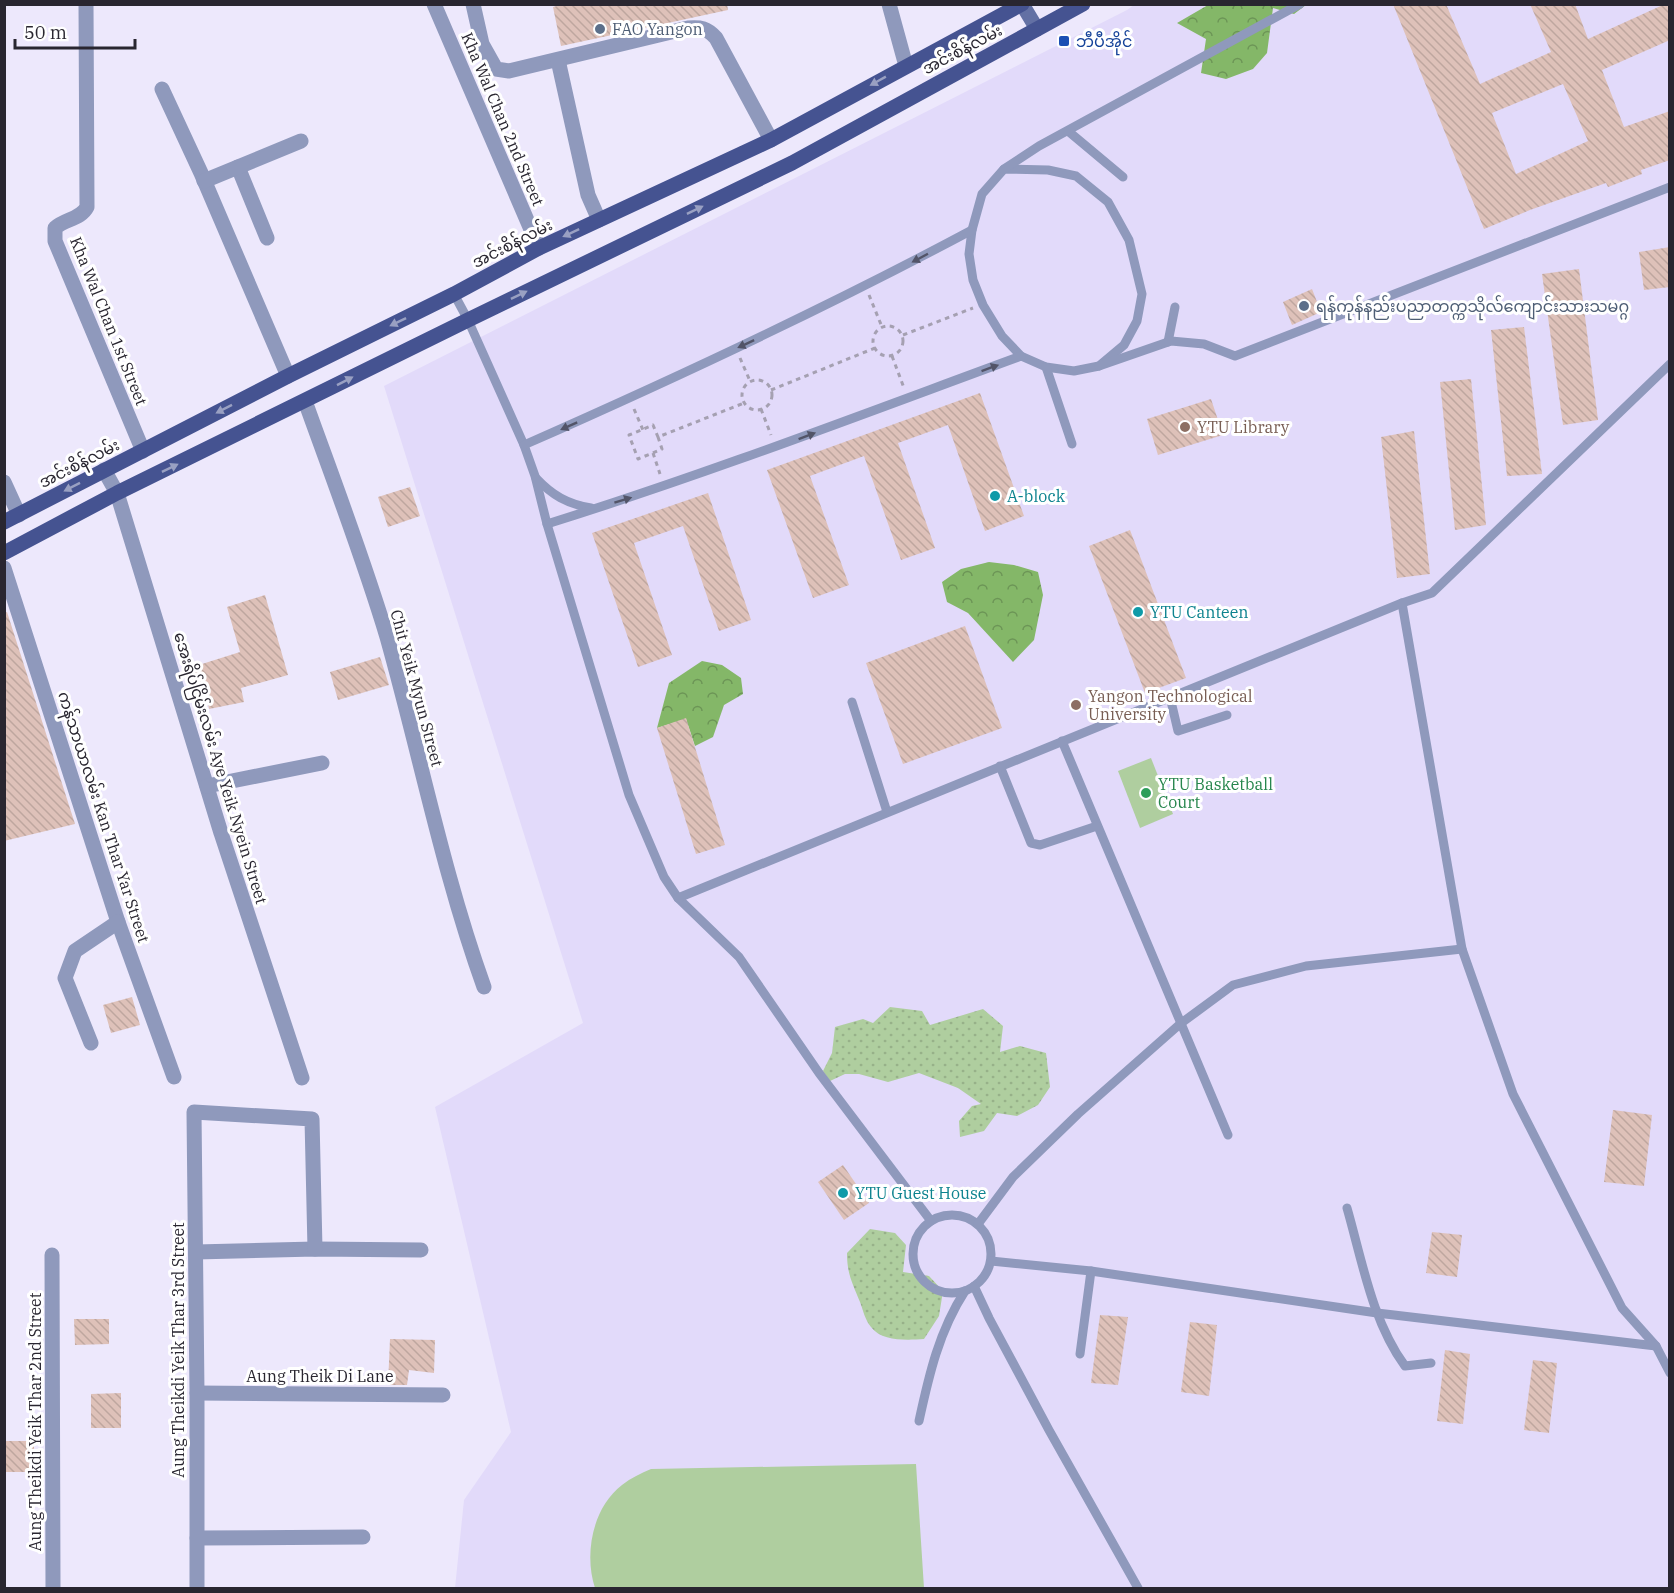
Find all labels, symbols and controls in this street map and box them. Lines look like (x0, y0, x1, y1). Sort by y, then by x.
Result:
scale bar (15, 12, 135, 50)
place label: FAO Yangon (612, 19, 703, 39)
street label: အင်းစိန်လမ်း (918, 19, 1007, 82)
text: 50 m (24, 21, 67, 44)
marker: FAO Yangon (593, 22, 607, 36)
street label: Kha Wal Chan 2nd Street (457, 29, 549, 209)
place label: ဘီပီအိုင် (1076, 30, 1132, 56)
marker: ဘီပီအိုင် (1057, 34, 1071, 48)
one-way arrow (869, 76, 886, 86)
one-way arrow (686, 205, 703, 214)
street label: အင်းစိန်လမ်း (468, 213, 557, 275)
one-way arrow (563, 229, 580, 238)
street label: Kha Wal Chan 1st Street (66, 234, 152, 409)
one-way arrow (912, 253, 929, 262)
one-way arrow (511, 290, 528, 299)
place label: ရန်ကုန်နည်းပညာတက္ကသိုလ်ကျောင်းသားသမဂ္ဂ (1316, 295, 1629, 321)
marker: ရန်ကုန်နည်းပညာတက္ကသိုလ်ကျောင်းသားသမဂ္ဂ (1297, 299, 1311, 313)
one-way arrow (389, 317, 406, 327)
one-way arrow (737, 339, 754, 348)
one-way arrow (981, 363, 999, 373)
one-way arrow (336, 376, 353, 386)
one-way arrow (215, 405, 232, 414)
place label: YTU Library (1197, 417, 1290, 437)
marker: YTU Library (1178, 420, 1192, 434)
one-way arrow (560, 421, 577, 430)
one-way arrow (798, 431, 816, 440)
street label: အင်းစိန်လမ်း (35, 433, 124, 495)
one-way arrow (161, 463, 179, 473)
one-way arrow (63, 482, 80, 492)
place label: A-block (1007, 486, 1066, 506)
marker: A-block (988, 489, 1002, 503)
one-way arrow (614, 495, 632, 504)
place label: YTU Canteen (1150, 602, 1249, 622)
marker: YTU Canteen (1131, 605, 1145, 619)
street label: Chit Yeik Myun Street (386, 607, 448, 769)
street label: အေးရိပ်ငြိမ်းလမ်း Aye Yeik Nyein Street (166, 629, 273, 908)
place label: Yangon Technological University (1088, 686, 1253, 724)
street label: ကန်သာယာလမ်း Kan Thar Yar Street (50, 689, 155, 947)
marker: Yangon Technological University (1069, 698, 1083, 712)
place label: YTU Basketball Court (1158, 774, 1273, 812)
marker: YTU Basketball Court (1139, 786, 1153, 800)
place label: YTU Guest House (855, 1183, 986, 1203)
marker: YTU Guest House (836, 1186, 850, 1200)
street label: Aung Theikdi Yeik Thar 3rd Street (168, 1222, 188, 1478)
street label: Aung Theikdi Yeik Thar 2nd Street (25, 1292, 45, 1551)
street label: Aung Theik Di Lane (246, 1366, 394, 1386)

